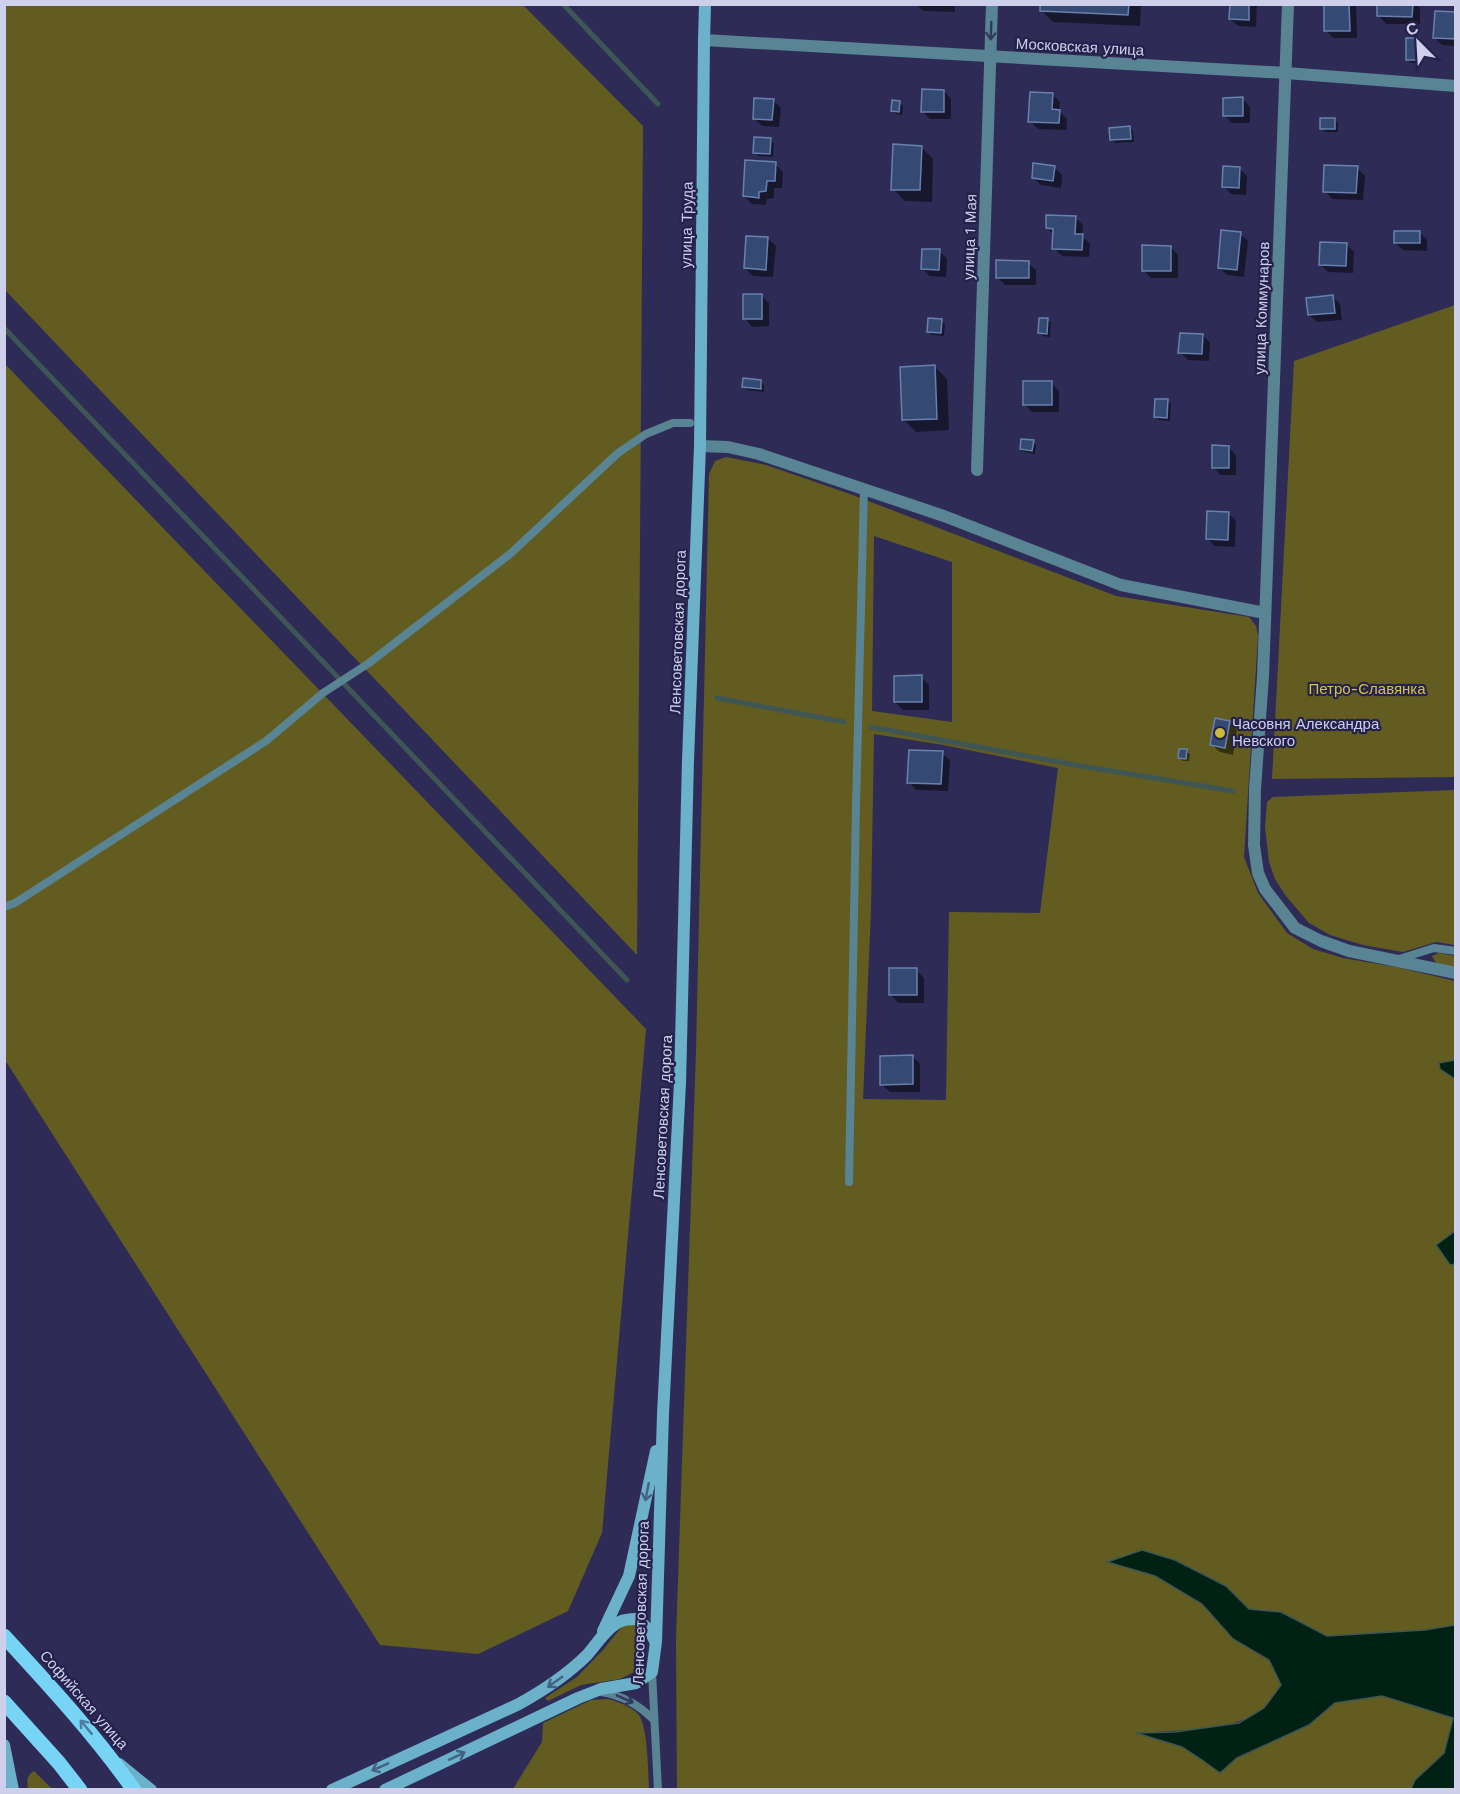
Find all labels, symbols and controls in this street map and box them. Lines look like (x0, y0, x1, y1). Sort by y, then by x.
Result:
north arrow (1388, 12, 1448, 72)
text: С (1403, 18, 1422, 40)
one-way arrow (986, 20, 997, 40)
street label: Московская улица (1015, 35, 1145, 59)
street label: улица Труда (677, 181, 697, 269)
street label: улица 1 Мая (960, 194, 980, 280)
street label: улица Коммунаров (1251, 241, 1273, 375)
street label: Ленсоветовская дорога (666, 549, 690, 714)
park label: Петро-Славянка (1308, 680, 1426, 698)
place label: Часовня Александра Невского (1232, 715, 1380, 750)
marker: Часовня Александра Невского (1213, 726, 1227, 740)
street label: Ленсоветовская дорога (650, 1034, 676, 1199)
one-way arrow (641, 1482, 652, 1502)
street label: Ленсоветовская дорога (629, 1520, 653, 1685)
street label: Софийская улица (36, 1647, 132, 1754)
one-way arrow (548, 1676, 564, 1688)
one-way arrow (616, 1694, 634, 1705)
one-way arrow (79, 1720, 93, 1735)
one-way arrow (447, 1750, 465, 1761)
one-way arrow (372, 1762, 390, 1774)

